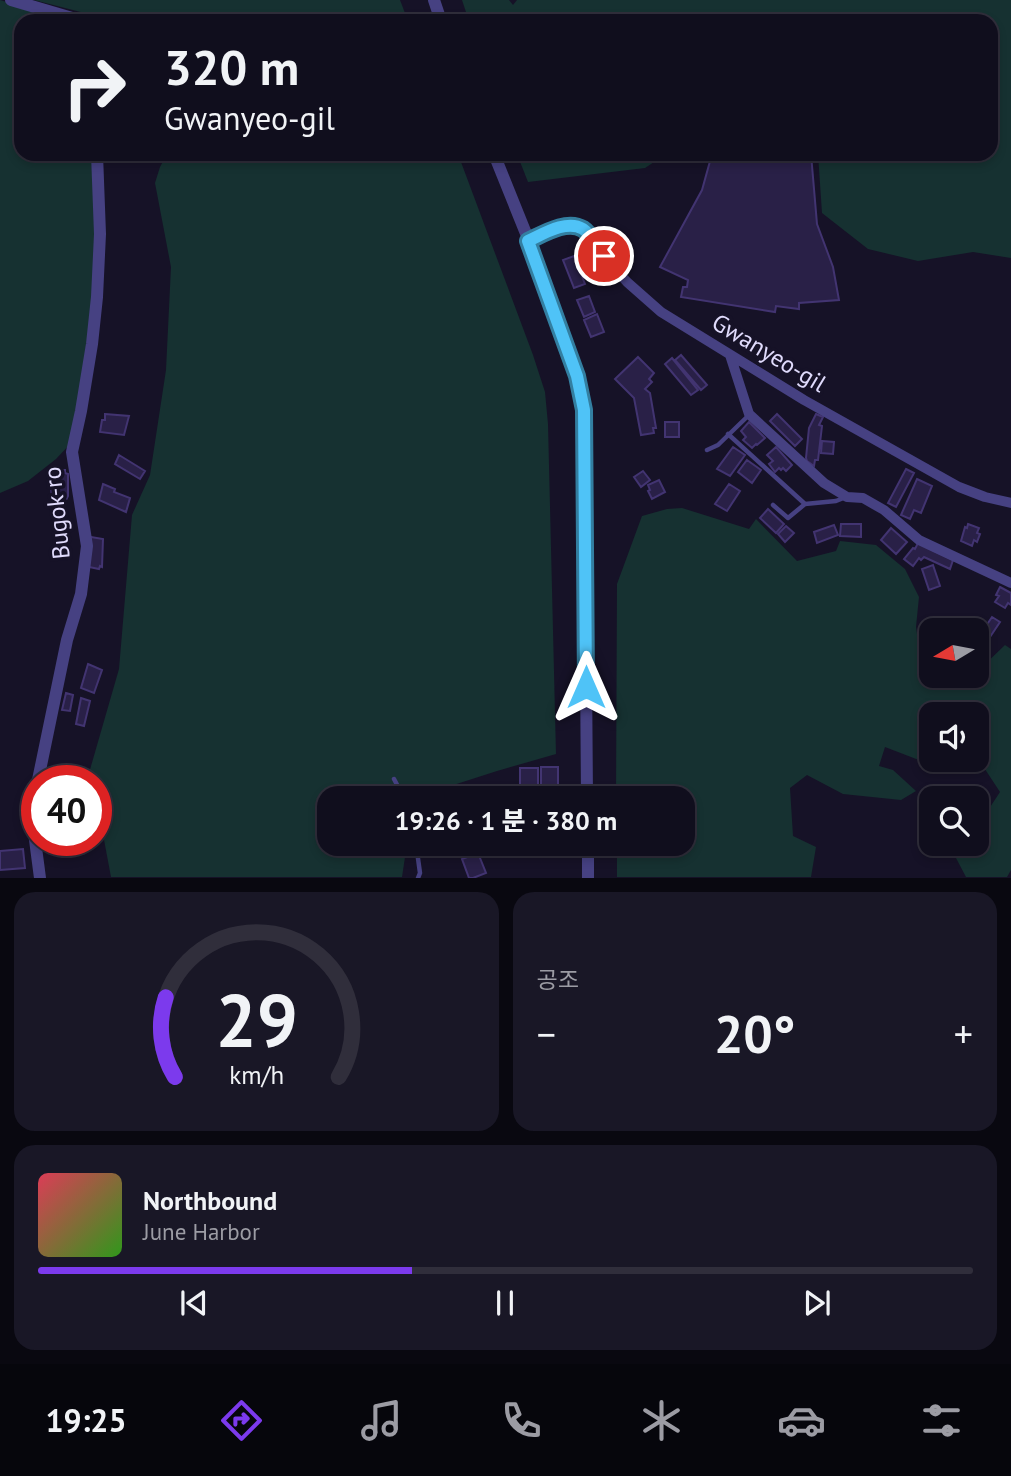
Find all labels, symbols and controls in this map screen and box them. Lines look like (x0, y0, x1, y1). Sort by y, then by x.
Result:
text: 320 m (164, 35, 299, 99)
icon: right (49, 42, 140, 133)
text: Gwanyeo-gil (164, 97, 335, 139)
pin (574, 226, 634, 286)
icon: arrive (585, 237, 623, 275)
street label: Gwanyeo-gil (706, 306, 832, 399)
street label: Bugok-ro (36, 465, 77, 561)
north arrow (919, 618, 989, 688)
map controls (919, 618, 989, 856)
position arrow (549, 650, 623, 724)
button: sound (919, 702, 989, 772)
speed limit sign: 40 (21, 765, 112, 856)
button: search (919, 786, 989, 856)
text: 19:26 · 1 분 · 380 m (395, 804, 617, 837)
text: 공조 (537, 965, 579, 994)
text: 29 (215, 974, 298, 1068)
text: 20° (714, 1000, 796, 1067)
text: − (537, 1009, 556, 1058)
text: + (954, 1009, 973, 1058)
text: km/h (229, 1059, 284, 1091)
text: Northbound (143, 1184, 277, 1217)
text: June Harbor (143, 1217, 260, 1246)
icon: previous (175, 1284, 213, 1322)
icon: pause (486, 1284, 524, 1322)
icon: next (798, 1284, 836, 1322)
icon: directions (217, 1396, 266, 1445)
icon: music (357, 1396, 406, 1445)
icon: phone (497, 1396, 546, 1445)
icon: climate (637, 1396, 686, 1445)
icon: car (777, 1396, 826, 1445)
icon: filters (917, 1396, 966, 1445)
text: 19:25 (45, 1399, 127, 1441)

